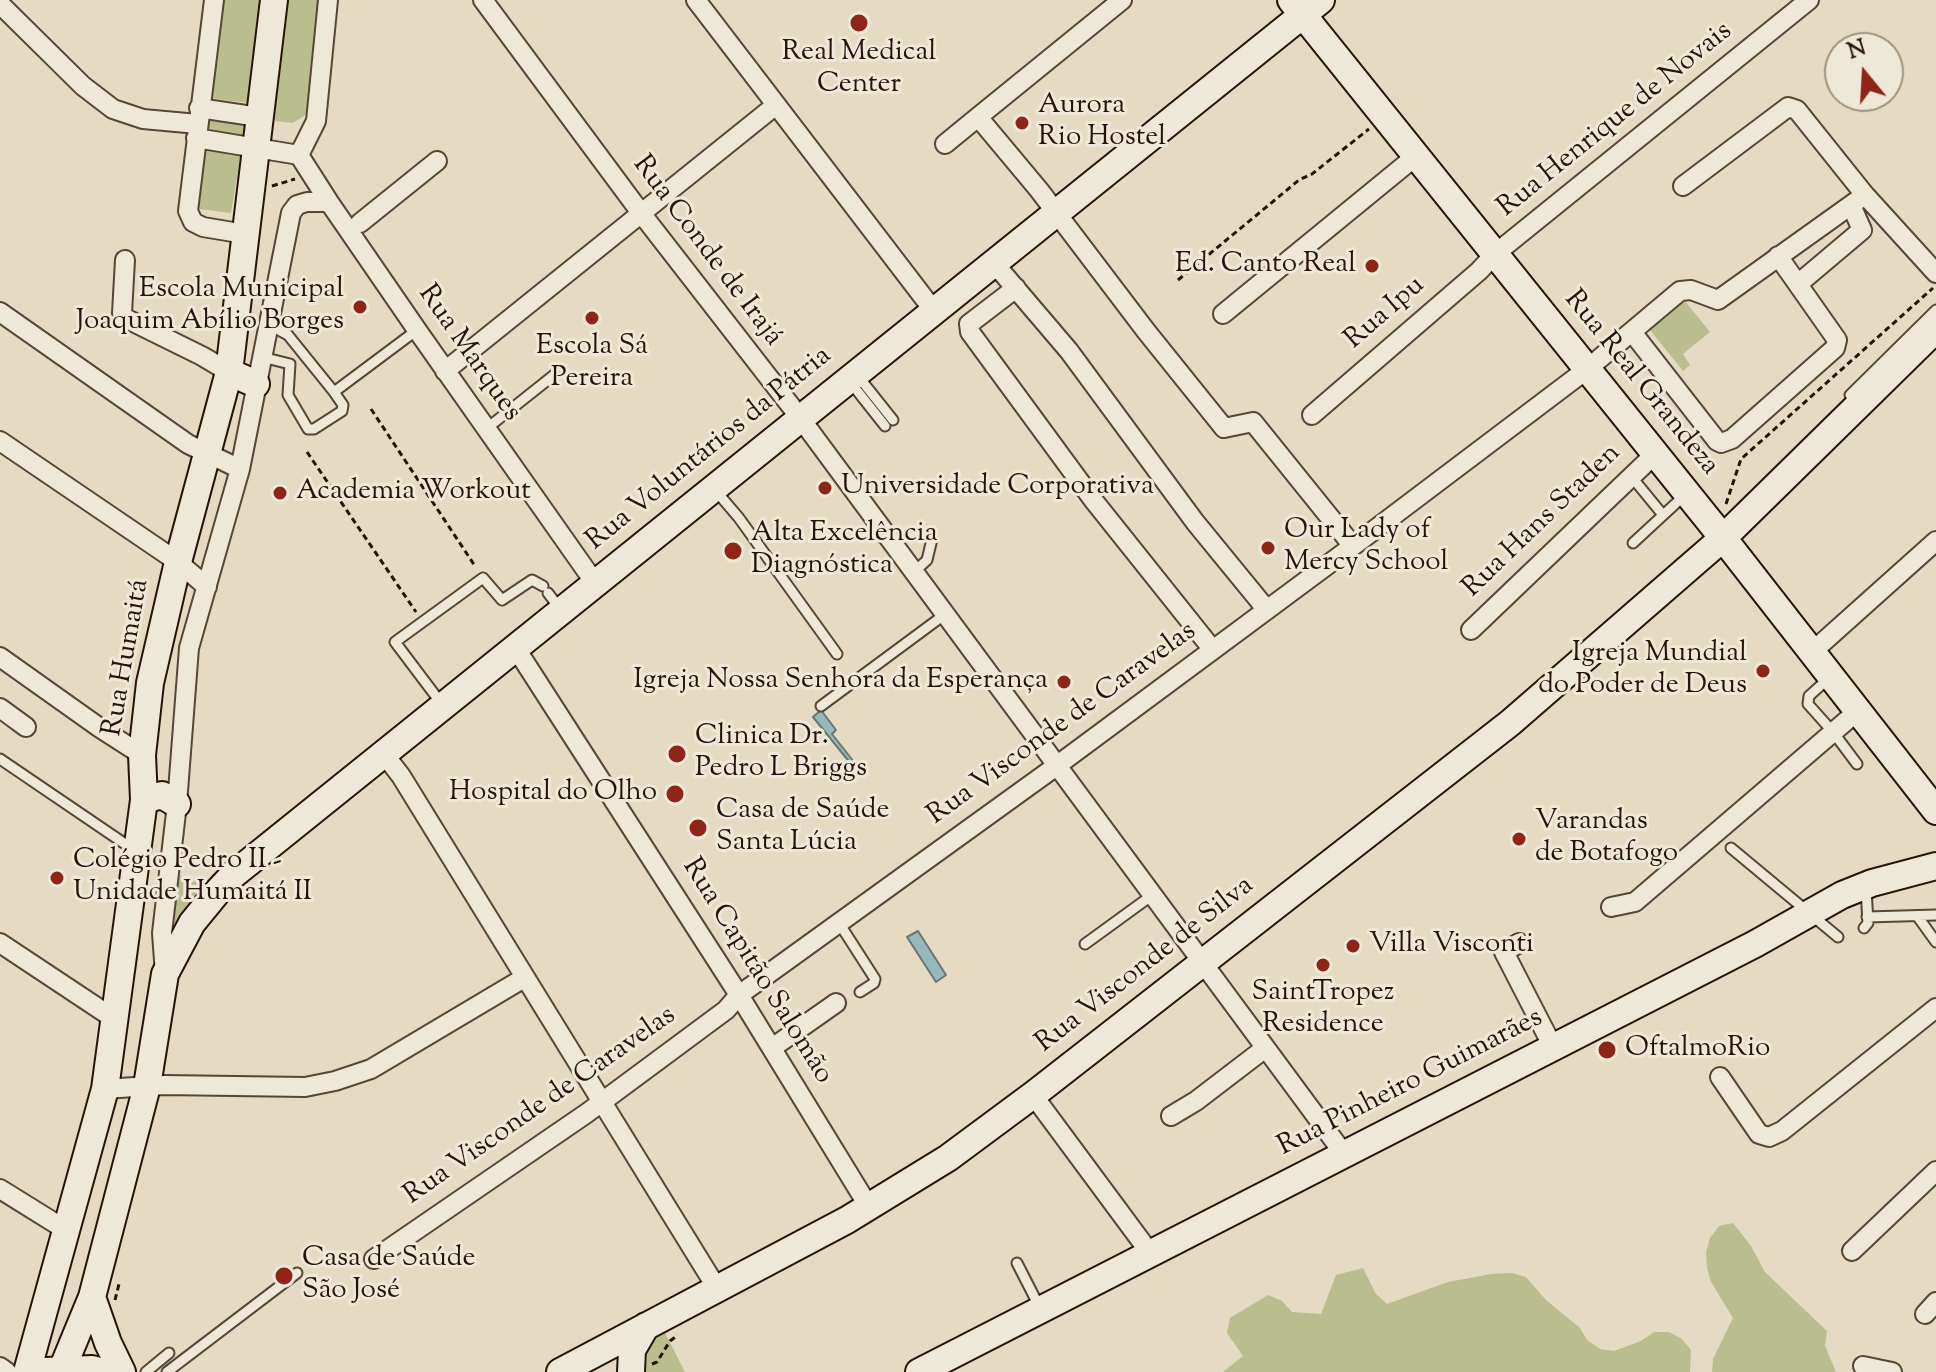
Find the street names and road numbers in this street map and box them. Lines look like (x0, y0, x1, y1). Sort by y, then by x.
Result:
street label: Rua Henrique de Novais (1492, 16, 1740, 226)
street label: Rua Conde de Irajá (623, 150, 789, 354)
street label: Rua Ipu (1339, 270, 1433, 358)
street label: Rua Marques (409, 279, 527, 429)
street label: Rua Real Grandeza (1555, 285, 1725, 483)
street label: Rua Voluntários da Pátria (581, 341, 839, 559)
street label: Rua Hans Staden (1457, 438, 1629, 606)
street label: Rua Humaitá (98, 577, 158, 739)
street label: Rua Visconde de Caravelas (922, 616, 1204, 834)
street label: Rua Capitão Salomão (673, 853, 839, 1091)
street label: Rua Visconde de Silva (1030, 870, 1262, 1062)
street label: Rua Visconde de Caravelas (399, 1000, 683, 1214)
street label: Rua Pinheiro Guimarães (1273, 1003, 1549, 1165)

